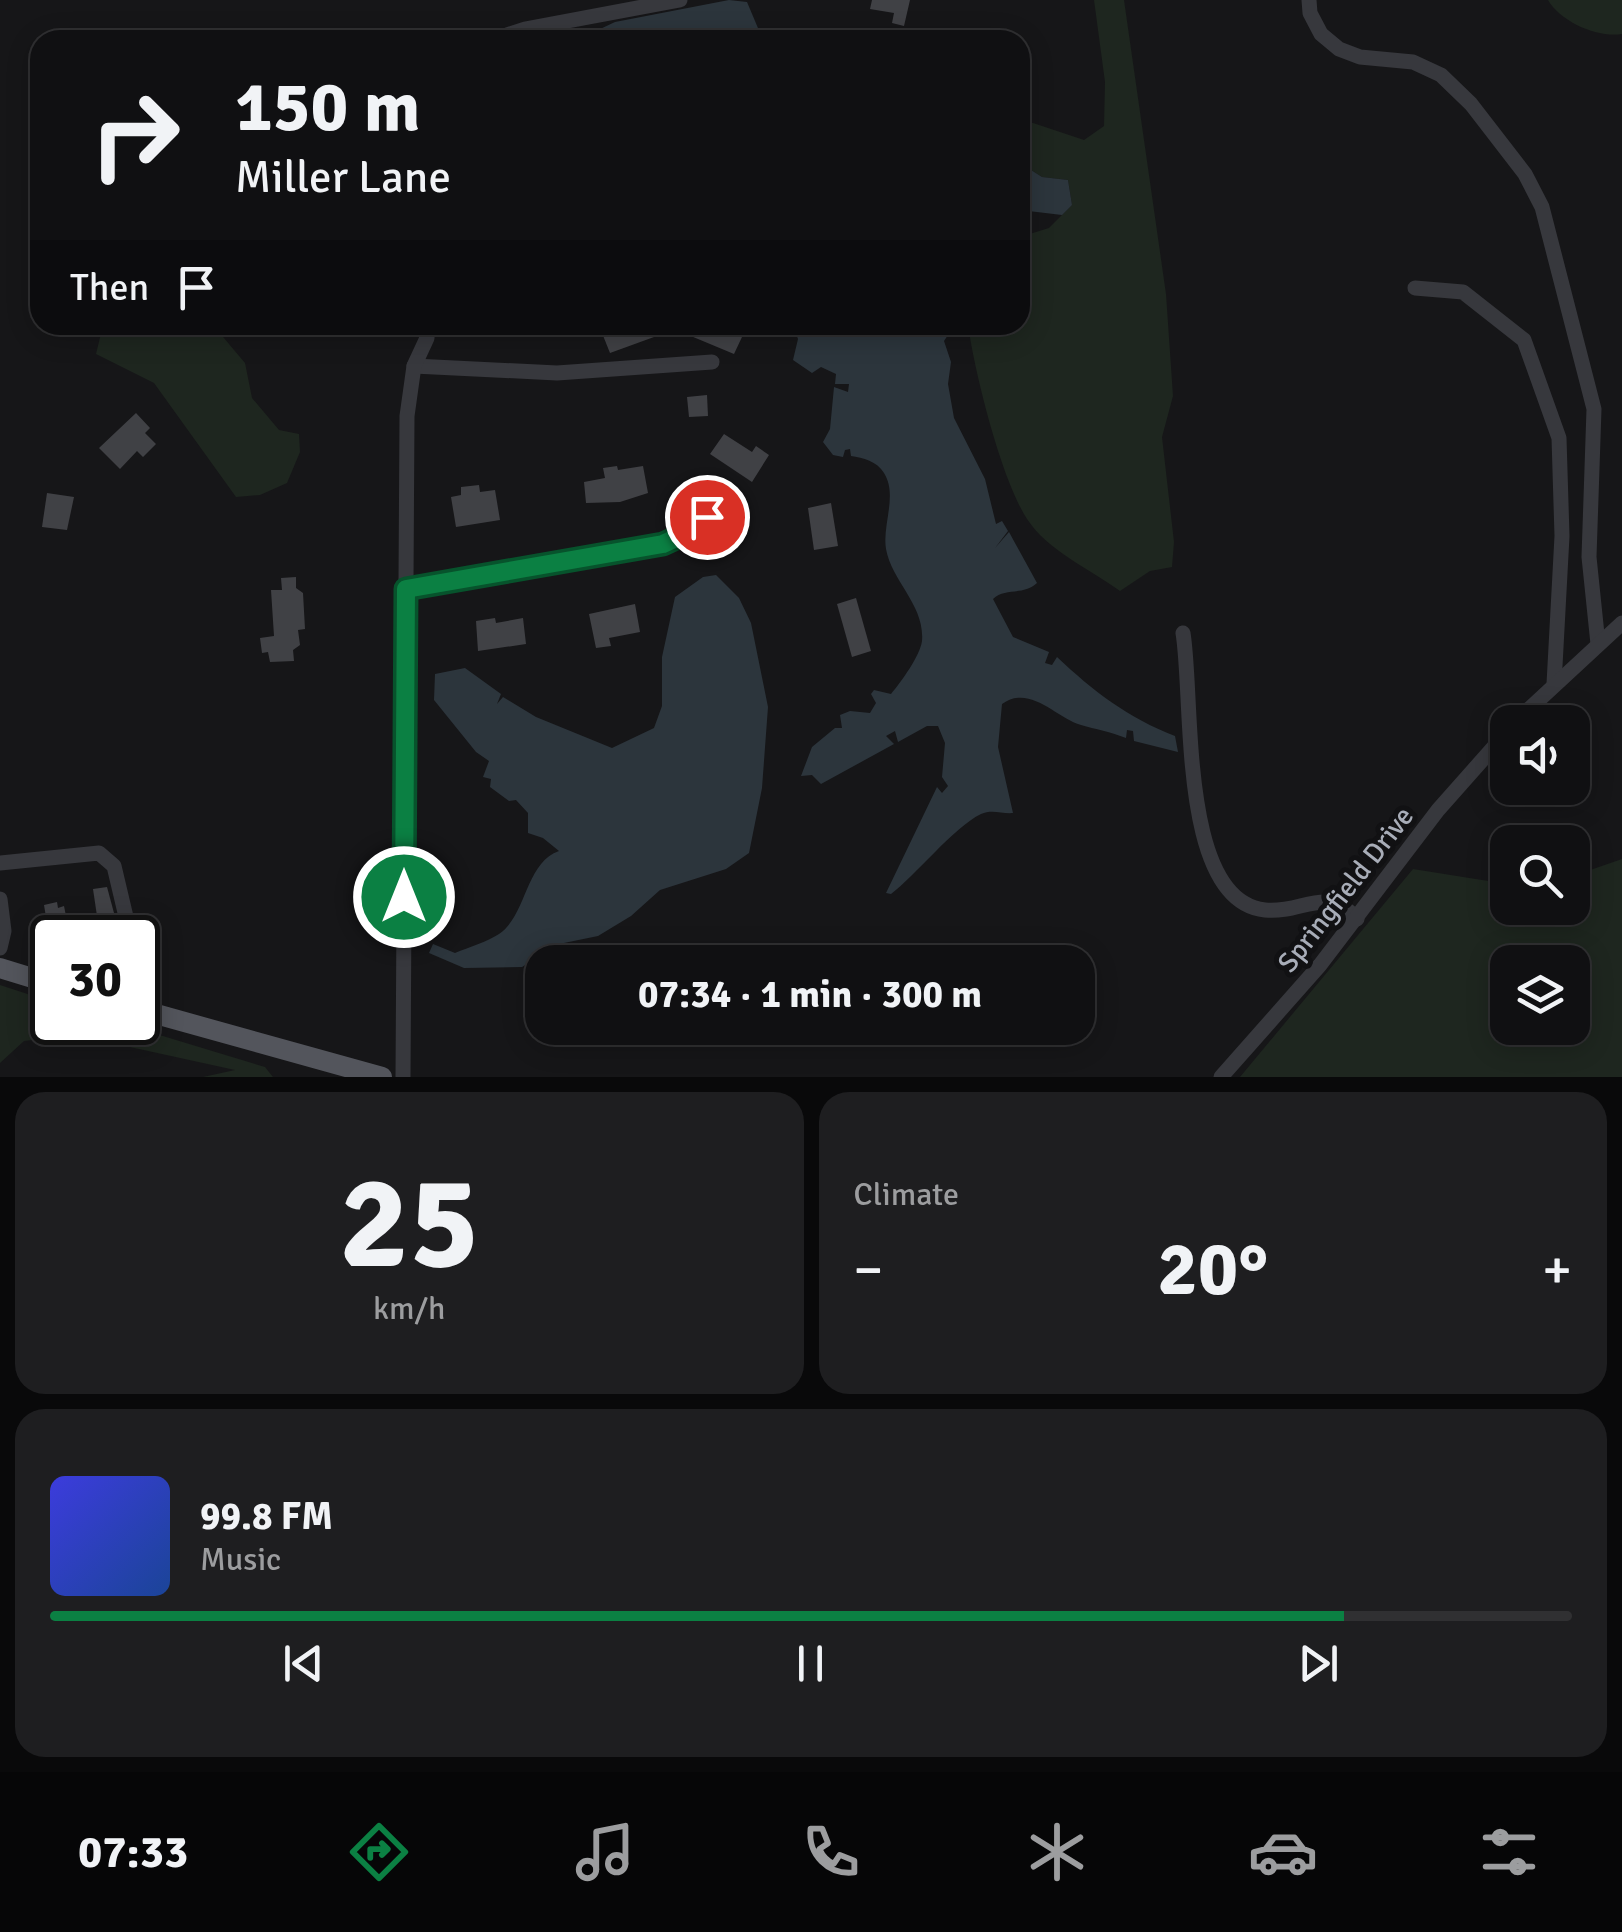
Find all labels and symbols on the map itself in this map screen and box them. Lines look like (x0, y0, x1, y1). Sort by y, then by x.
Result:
pin (665, 475, 750, 560)
street label: Springfield Drive (1271, 800, 1421, 979)
position arrow (352, 845, 456, 949)
speed limit sign: 30 (30, 915, 160, 1045)

